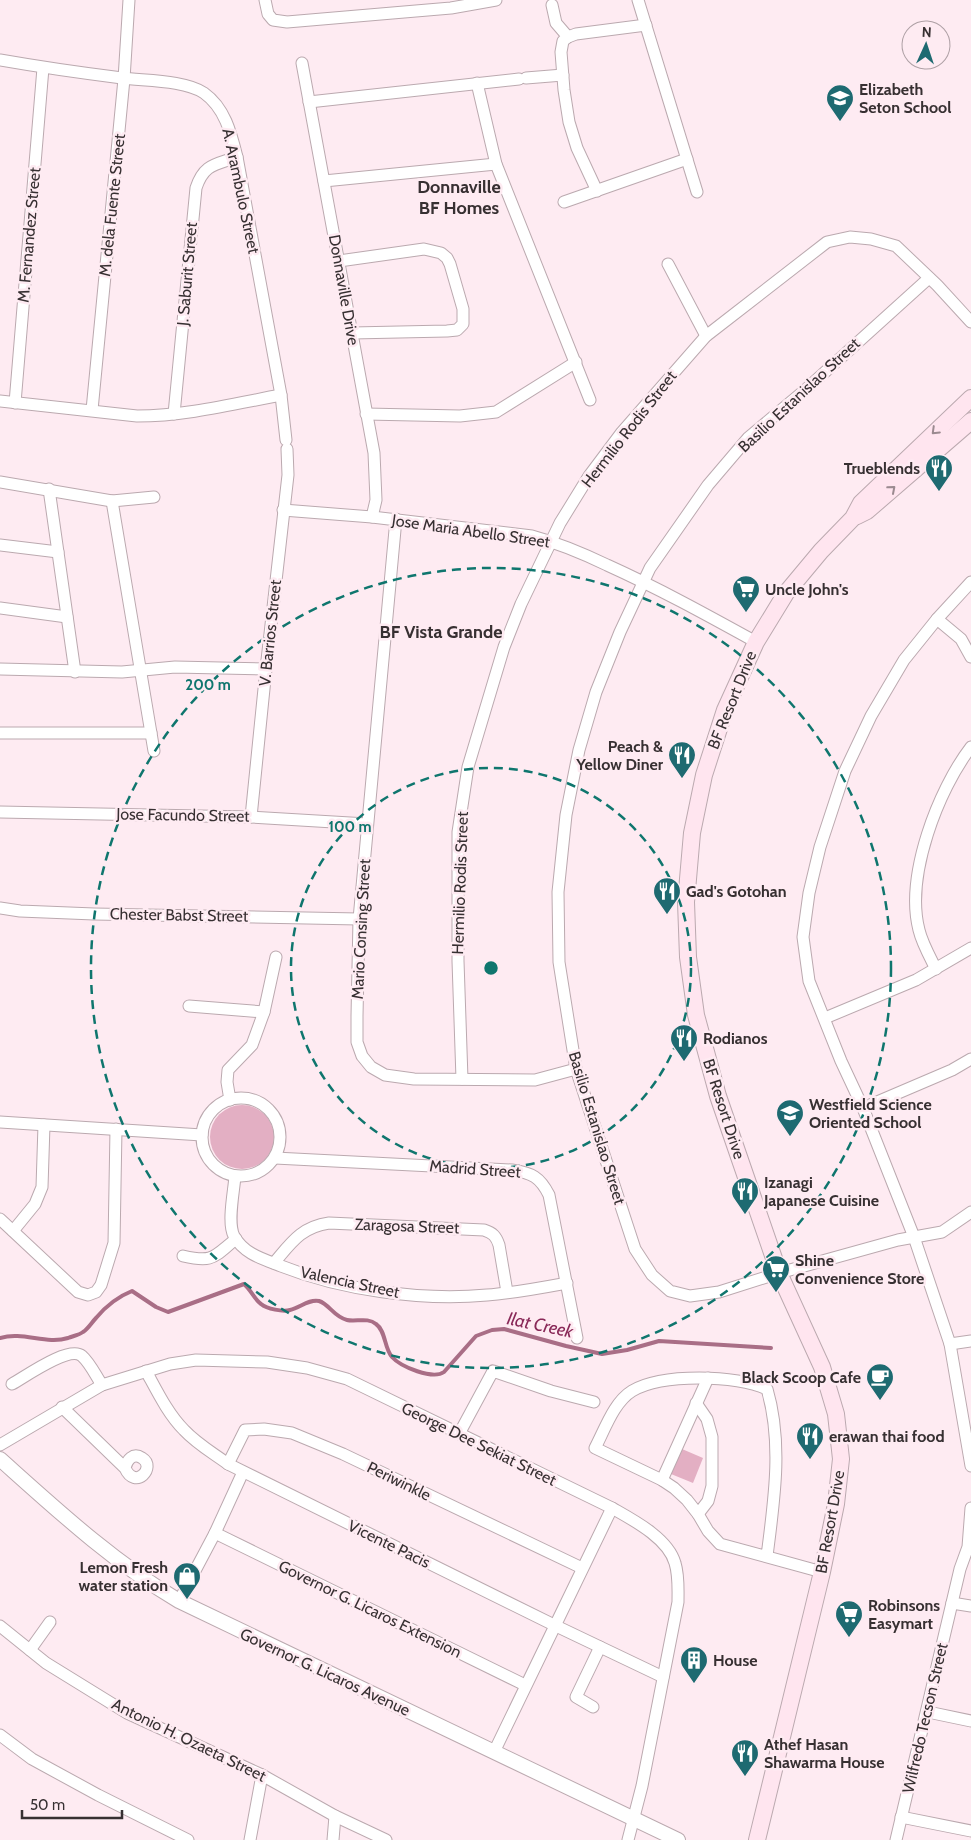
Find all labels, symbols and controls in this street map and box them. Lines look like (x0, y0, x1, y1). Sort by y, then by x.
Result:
north arrow (901, 20, 951, 70)
text: N (921, 23, 932, 41)
place label: Elizabeth Seton School (859, 80, 951, 117)
school or university icon: Elizabeth Seton School (825, 83, 855, 122)
street label: A. Arambulo Street (218, 127, 264, 256)
street label: M. dela Fuente Street (95, 132, 129, 277)
street label: M. Fernandez Street (14, 166, 44, 303)
district label: Donnaville BF Homes (417, 176, 501, 219)
street label: J. Saburit Street (173, 221, 201, 328)
street label: Donnaville Drive (325, 233, 363, 347)
street label: Basilio Estanislao Street (734, 333, 864, 456)
street label: Hermilio Rodis Street (577, 366, 681, 491)
one-way arrow (932, 425, 941, 434)
restaurant icon: Trueblends (924, 453, 954, 492)
place label: Trueblends (844, 459, 920, 478)
one-way arrow (887, 486, 896, 495)
street label: Jose Maria Abello Street (390, 510, 552, 552)
supermarket icon: Uncle John's (731, 574, 761, 613)
street label: V. Barrios Street (255, 578, 285, 687)
place label: Uncle John's (765, 580, 849, 599)
district label: BF Vista Grande (379, 621, 503, 643)
street label: BF Resort Drive (704, 648, 760, 752)
text: 200 m (185, 676, 231, 694)
place label: Peach & Yellow Diner (575, 737, 664, 774)
restaurant icon: Peach & Yellow Diner (667, 740, 697, 779)
street label: Jose Facundo Street (115, 804, 250, 826)
street label: Hermilio Rodis Street (448, 811, 472, 955)
text: 100 m (328, 818, 372, 836)
street label: Mario Consing Street (348, 858, 374, 1000)
restaurant icon: Gad's Gotohan (652, 876, 682, 915)
place label: Gad's Gotohan (686, 882, 787, 901)
street label: Chester Babst Street (110, 904, 249, 926)
centre of rings (482, 959, 500, 977)
restaurant icon: Rodianos (669, 1023, 699, 1062)
place label: Rodianos (703, 1029, 768, 1048)
street label: Basilio Estanislao Street (565, 1049, 630, 1207)
street label: BF Resort Drive (699, 1056, 749, 1162)
place label: Westfield Science Oriented School (809, 1095, 932, 1132)
school or university icon: Westfield Science Oriented School (775, 1098, 805, 1137)
street label: Madrid Street (429, 1156, 522, 1182)
place label: Izanagi Japanese Cuisine (763, 1173, 879, 1210)
restaurant icon: Izanagi Japanese Cuisine (730, 1176, 760, 1215)
street label: Zaragosa Street (354, 1215, 460, 1237)
place label: Shine Convenience Store (795, 1251, 924, 1288)
supermarket icon: Shine Convenience Store (761, 1254, 791, 1293)
street label: Valencia Street (299, 1262, 402, 1302)
water label: Ilat Creek (505, 1307, 576, 1343)
cafe icon: Black Scoop Cafe (865, 1362, 895, 1401)
place label: Black Scoop Cafe (742, 1368, 861, 1387)
street label: George Dee Sekiat Street (399, 1398, 560, 1490)
restaurant icon: erawan thai food (795, 1421, 825, 1460)
place label: erawan thai food (829, 1427, 945, 1446)
street label: Periwinkle (364, 1457, 434, 1505)
street label: BF Resort Drive (812, 1469, 848, 1575)
street label: Vicente Pacis (345, 1516, 434, 1572)
street label: Governor G. Licaros Extension (275, 1556, 465, 1662)
place label: Lemon Fresh water station (79, 1558, 168, 1595)
shop icon: Lemon Fresh water station (172, 1561, 202, 1600)
place label: Robinsons Easymart (868, 1596, 940, 1633)
supermarket icon: Robinsons Easymart (834, 1599, 864, 1638)
street label: Governor G. Licaros Avenue (237, 1624, 413, 1720)
street label: Wilfredo Tecson Street (898, 1640, 952, 1795)
building icon: House (679, 1645, 709, 1684)
place label: House (713, 1651, 757, 1670)
street label: Antonio H. Ozaeta Street (109, 1694, 270, 1786)
place label: Athef Hasan Shawarma House (764, 1735, 884, 1772)
restaurant icon: Athef Hasan Shawarma House (730, 1738, 760, 1777)
scale bar (22, 1788, 122, 1820)
text: 50 m (30, 1796, 65, 1814)

